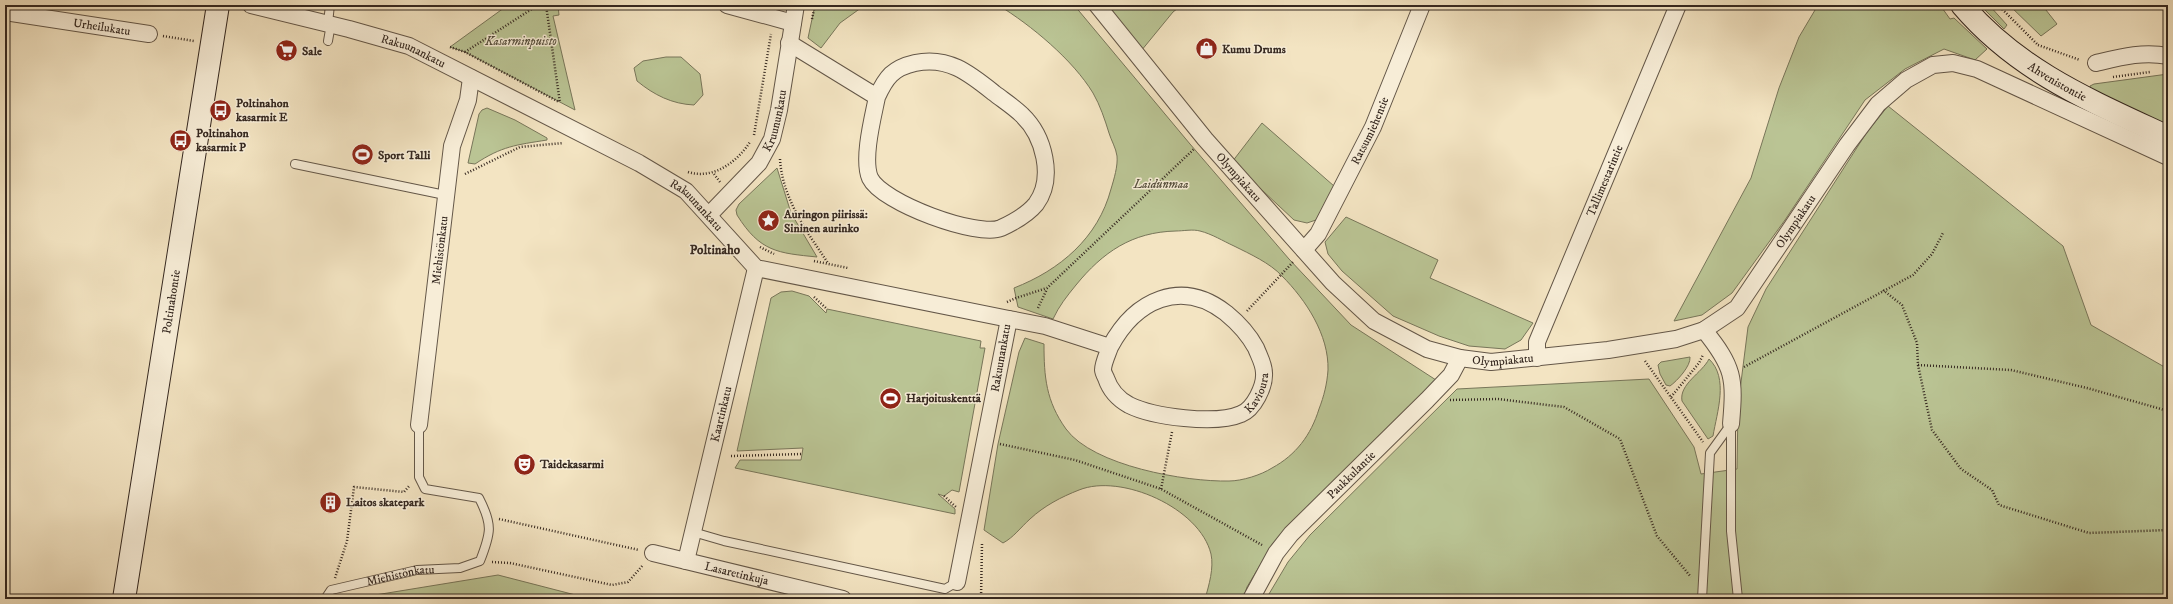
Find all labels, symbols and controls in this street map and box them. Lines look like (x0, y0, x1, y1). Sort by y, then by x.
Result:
street label: Urheilukatu (72, 15, 132, 39)
street label: Rakuunankatu (379, 31, 448, 71)
park label: Kasarminpuisto (484, 34, 557, 49)
shop icon: Kumu Drums (1194, 36, 1220, 62)
supermarket icon: Sale (274, 38, 300, 64)
place label: Kumu Drums (1222, 42, 1286, 57)
place label: Sale (302, 44, 322, 59)
street label: Ahvenistontie (2025, 59, 2089, 104)
street label: Kruununkatu (759, 88, 790, 154)
street label: Ratsumiehentie (1348, 94, 1392, 167)
place label: Poltinahon kasarmit E (235, 96, 289, 125)
bus stop icon: Poltinahon kasarmit E (207, 97, 233, 123)
place label: Poltinahon kasarmit P (195, 126, 249, 155)
bus stop icon: Poltinahon kasarmit P (168, 127, 194, 153)
sports icon: Sport Talli (350, 142, 376, 168)
street label: Tallimestarintie (1583, 143, 1626, 219)
place label: Sport Talli (378, 148, 430, 163)
street label: Olympiakatu (1213, 149, 1265, 205)
street label: Rakuunankatu (667, 176, 726, 234)
park label: Laidunmaa (1133, 177, 1188, 192)
street label: Olympiakatu (1772, 192, 1819, 251)
place label: Auringon piirissä: Sininen aurinko (783, 207, 868, 236)
place icon: Auringon piirissä: Sininen aurinko (756, 208, 782, 234)
street label: Miehistönkatu (428, 215, 451, 285)
district label: Poltinaho (690, 242, 741, 258)
street label: Poltinahontie (159, 269, 184, 335)
street label: Rakuunankatu (988, 323, 1014, 393)
street label: Olympiakatu (1471, 350, 1534, 370)
street label: Kavioura (1241, 372, 1272, 416)
street label: Kaartinkatu (707, 384, 735, 444)
sports icon: Harjoituskenttä (878, 385, 904, 411)
place label: Harjoituskenttä (906, 391, 982, 406)
street label: Paukkulantie (1324, 447, 1379, 502)
theatre icon: Taidekasarmi (512, 451, 538, 477)
place label: Taidekasarmi (539, 457, 604, 472)
building icon: Laitos skatepark (317, 489, 343, 515)
place label: Laitos skatepark (346, 495, 425, 510)
street label: Lasaretinkuja (703, 558, 771, 588)
street label: Miehistönkatu (365, 562, 435, 589)

